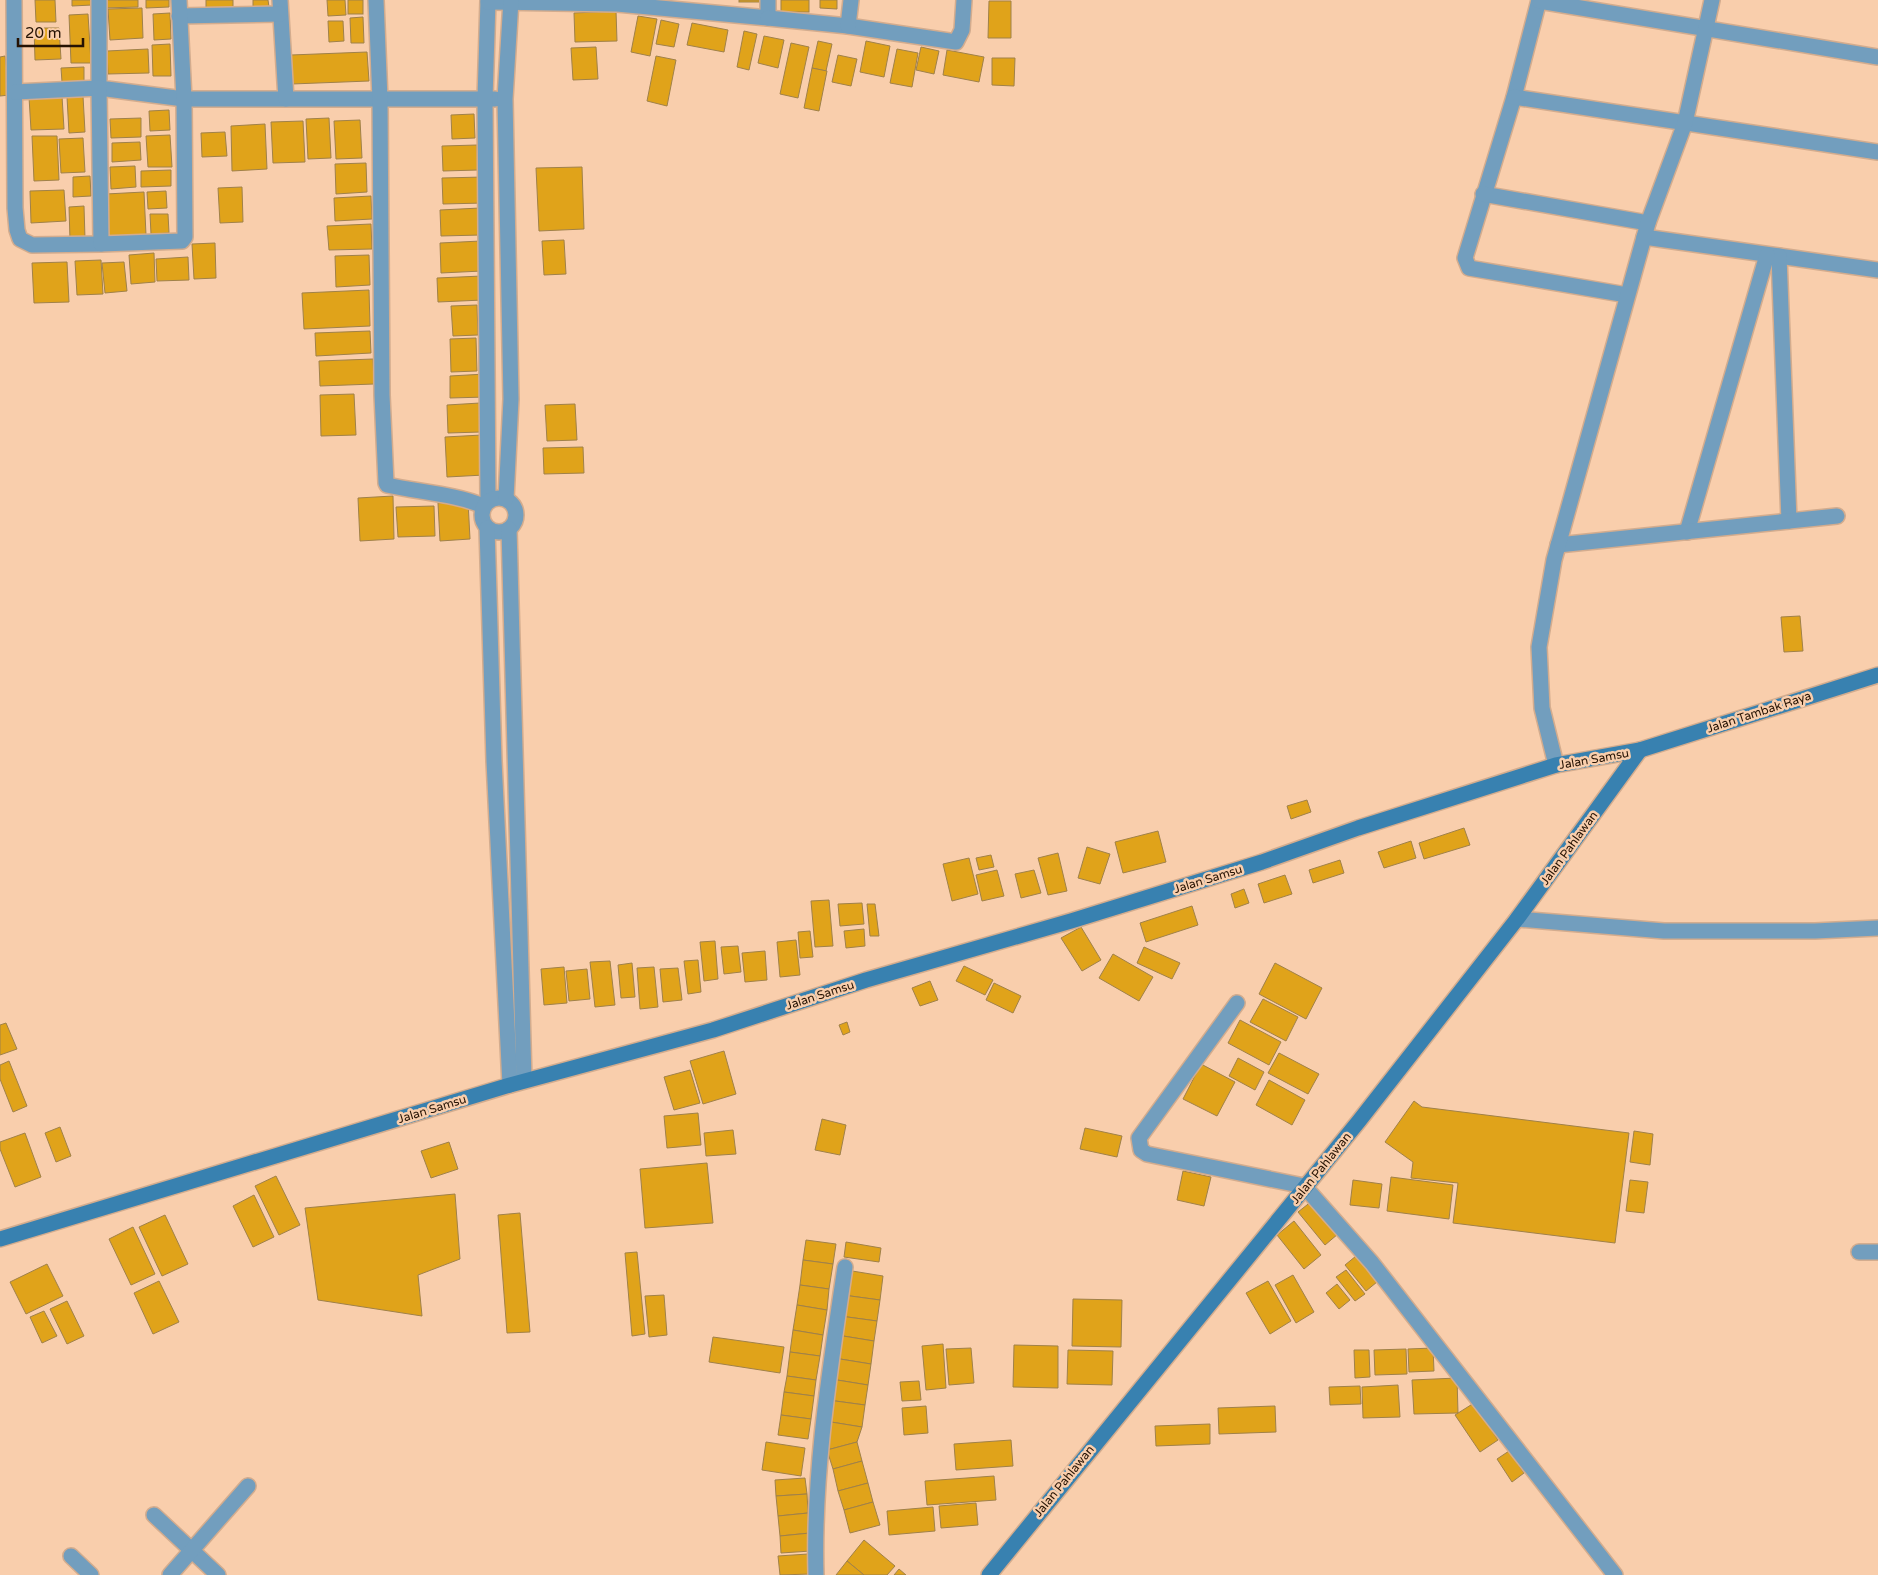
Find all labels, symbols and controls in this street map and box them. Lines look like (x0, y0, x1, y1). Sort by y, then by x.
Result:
scale bar (18, 15, 82, 47)
text: 20 m (25, 24, 62, 42)
street label: Jalan Tambak Raya (1705, 689, 1813, 735)
street label: Jalan Samsu (1558, 746, 1630, 772)
street label: Jalan Pahlawan (1538, 809, 1600, 887)
street label: Jalan Samsu (1172, 862, 1244, 896)
street label: Jalan Samsu (784, 977, 856, 1013)
street label: Jalan Samsu (396, 1092, 468, 1126)
street label: Jalan Pahlawan (1288, 1130, 1354, 1206)
street label: Jalan Pahlawan (1031, 1443, 1097, 1519)

